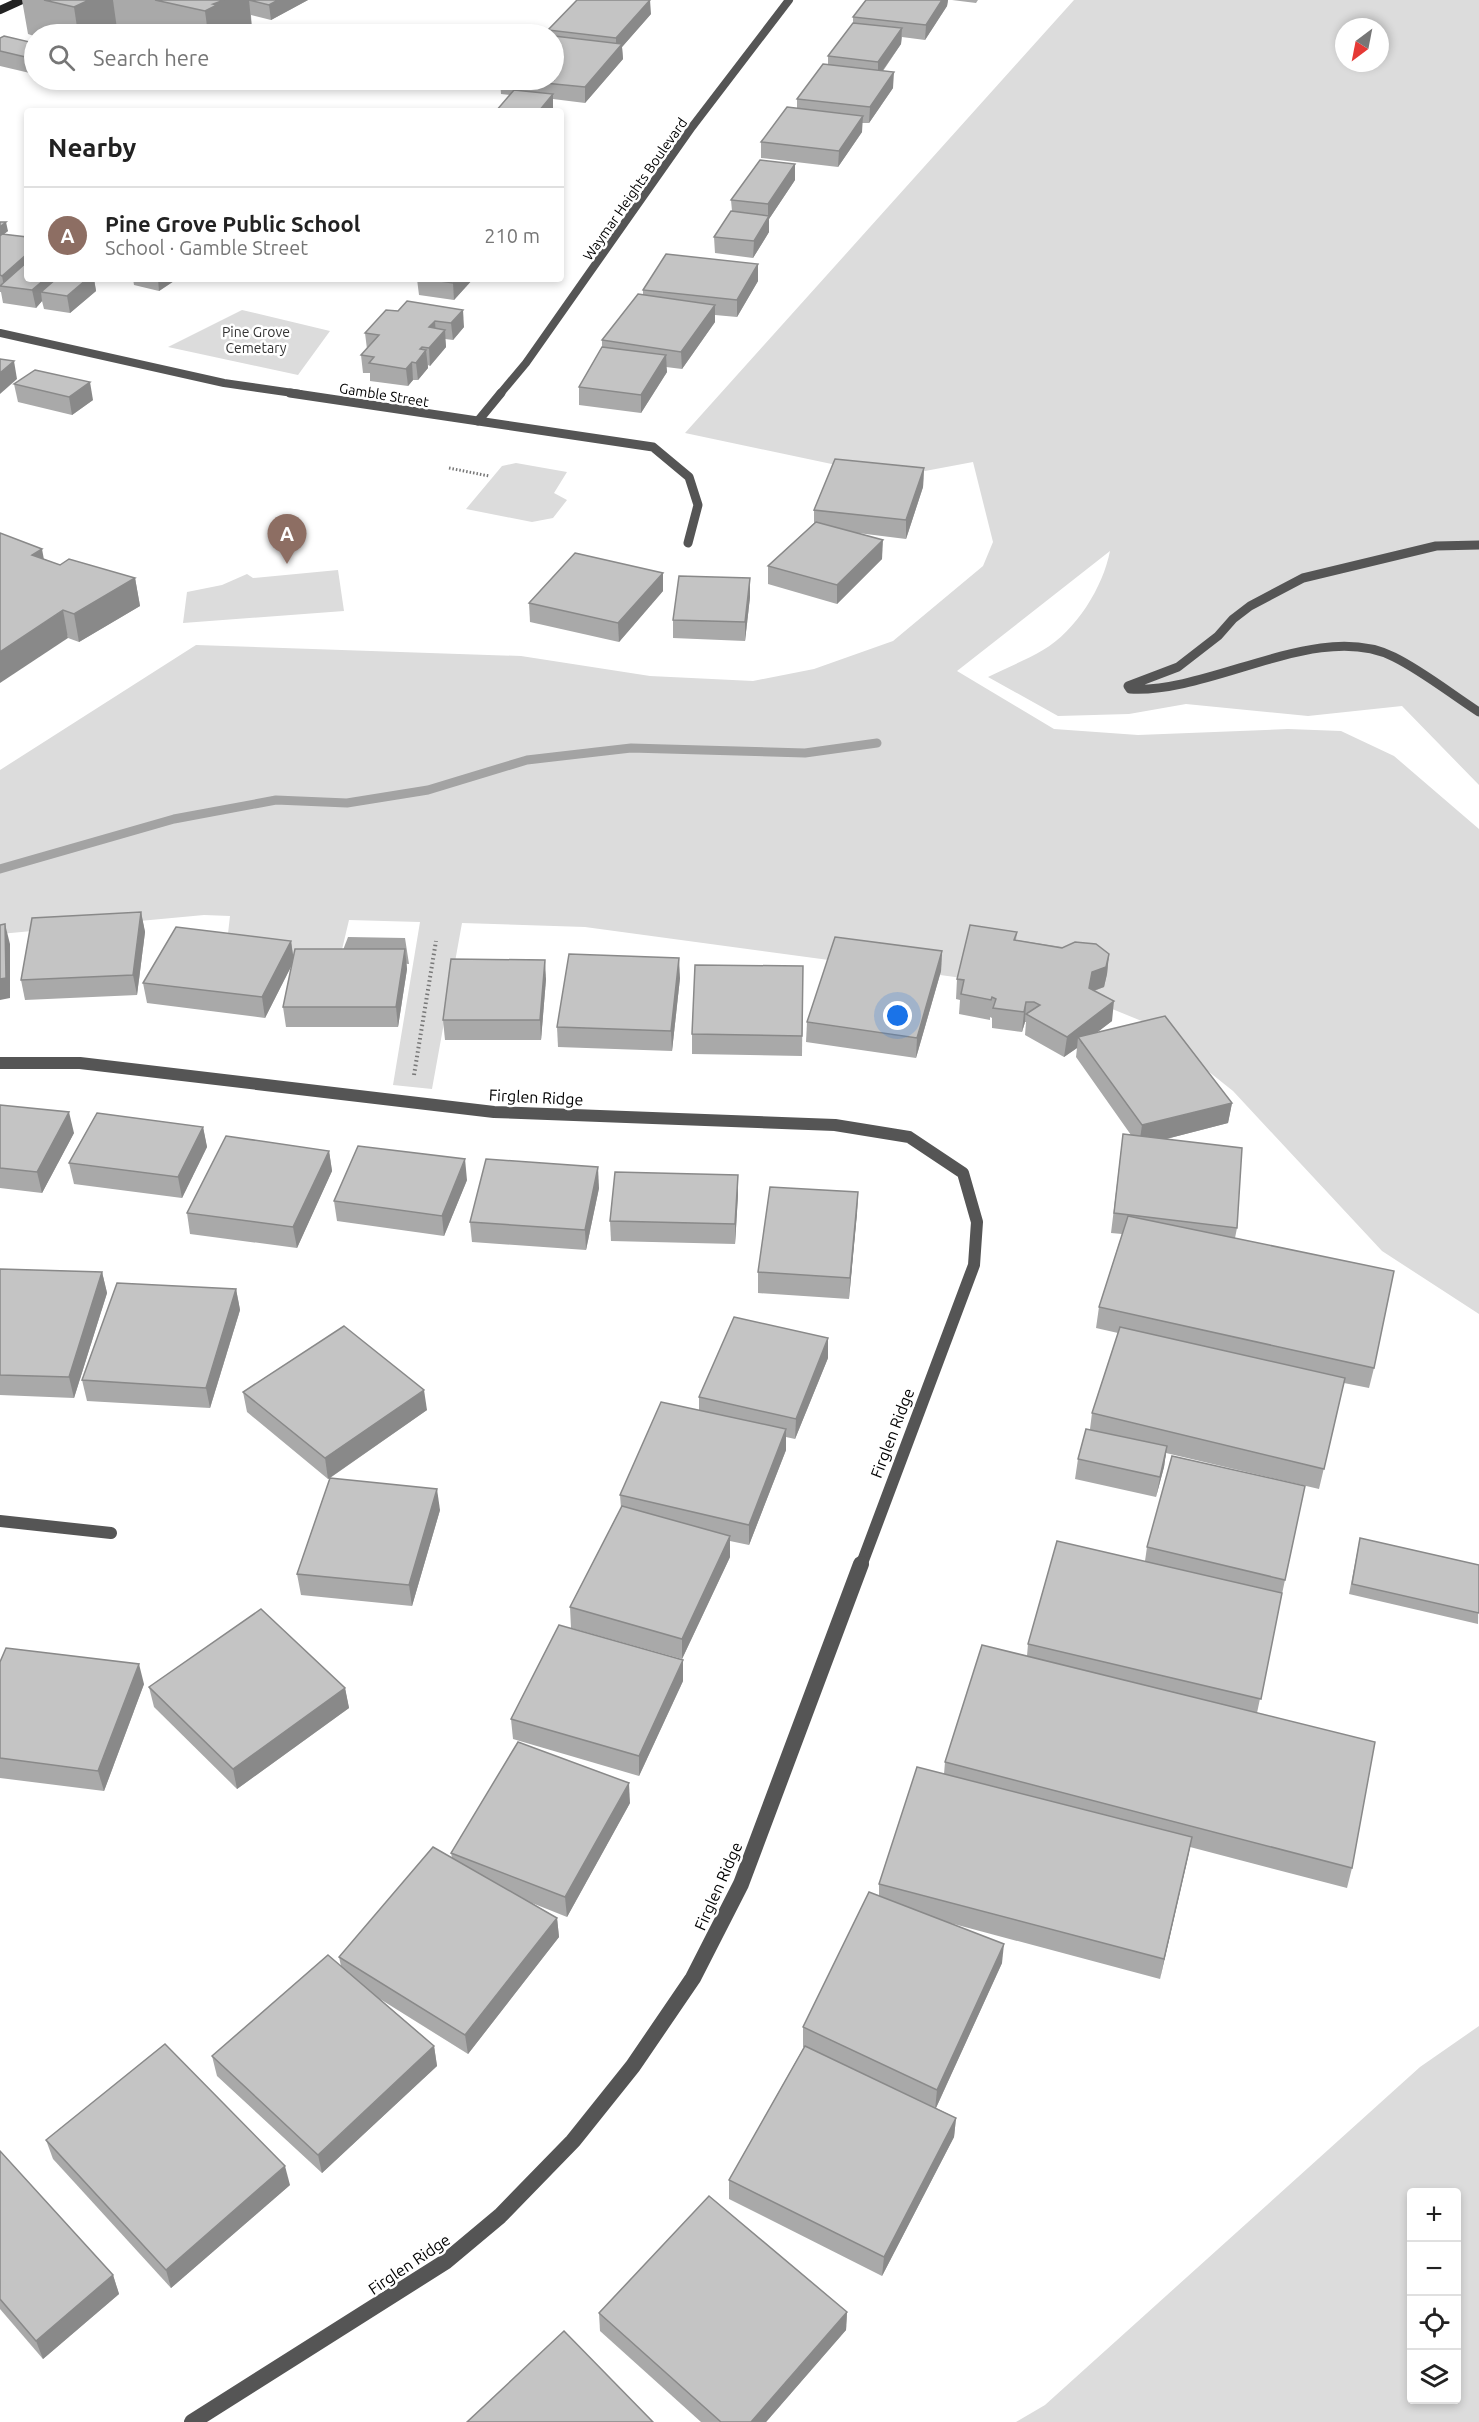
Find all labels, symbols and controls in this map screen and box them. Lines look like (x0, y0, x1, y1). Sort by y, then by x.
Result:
north arrow (1335, 18, 1389, 72)
search box (24, 24, 564, 90)
icon: search (45, 41, 78, 74)
text: Search here (93, 45, 209, 70)
street label: Waymar Heights Boulevard (580, 115, 690, 263)
text: Nearby (48, 133, 136, 162)
text: Pine Grove Public School (105, 211, 360, 236)
text: A (60, 224, 75, 247)
text: 210 m (484, 224, 540, 247)
text: School · Gamble Street (105, 236, 308, 259)
park label: Pine Grove Cemetary (222, 324, 290, 356)
street label: Gamble Street (338, 380, 430, 410)
pin: A (268, 514, 306, 564)
your location (883, 1001, 912, 1030)
street label: Firglen Ridge (488, 1086, 584, 1108)
street label: Firglen Ridge (867, 1386, 917, 1480)
street label: Firglen Ridge (691, 1839, 745, 1933)
map controls (1407, 2188, 1461, 2404)
button: + (1407, 2188, 1461, 2242)
street label: Firglen Ridge (365, 2230, 453, 2298)
button: − (1407, 2242, 1461, 2296)
button: locate (1407, 2296, 1461, 2350)
button: layers (1407, 2350, 1461, 2404)

